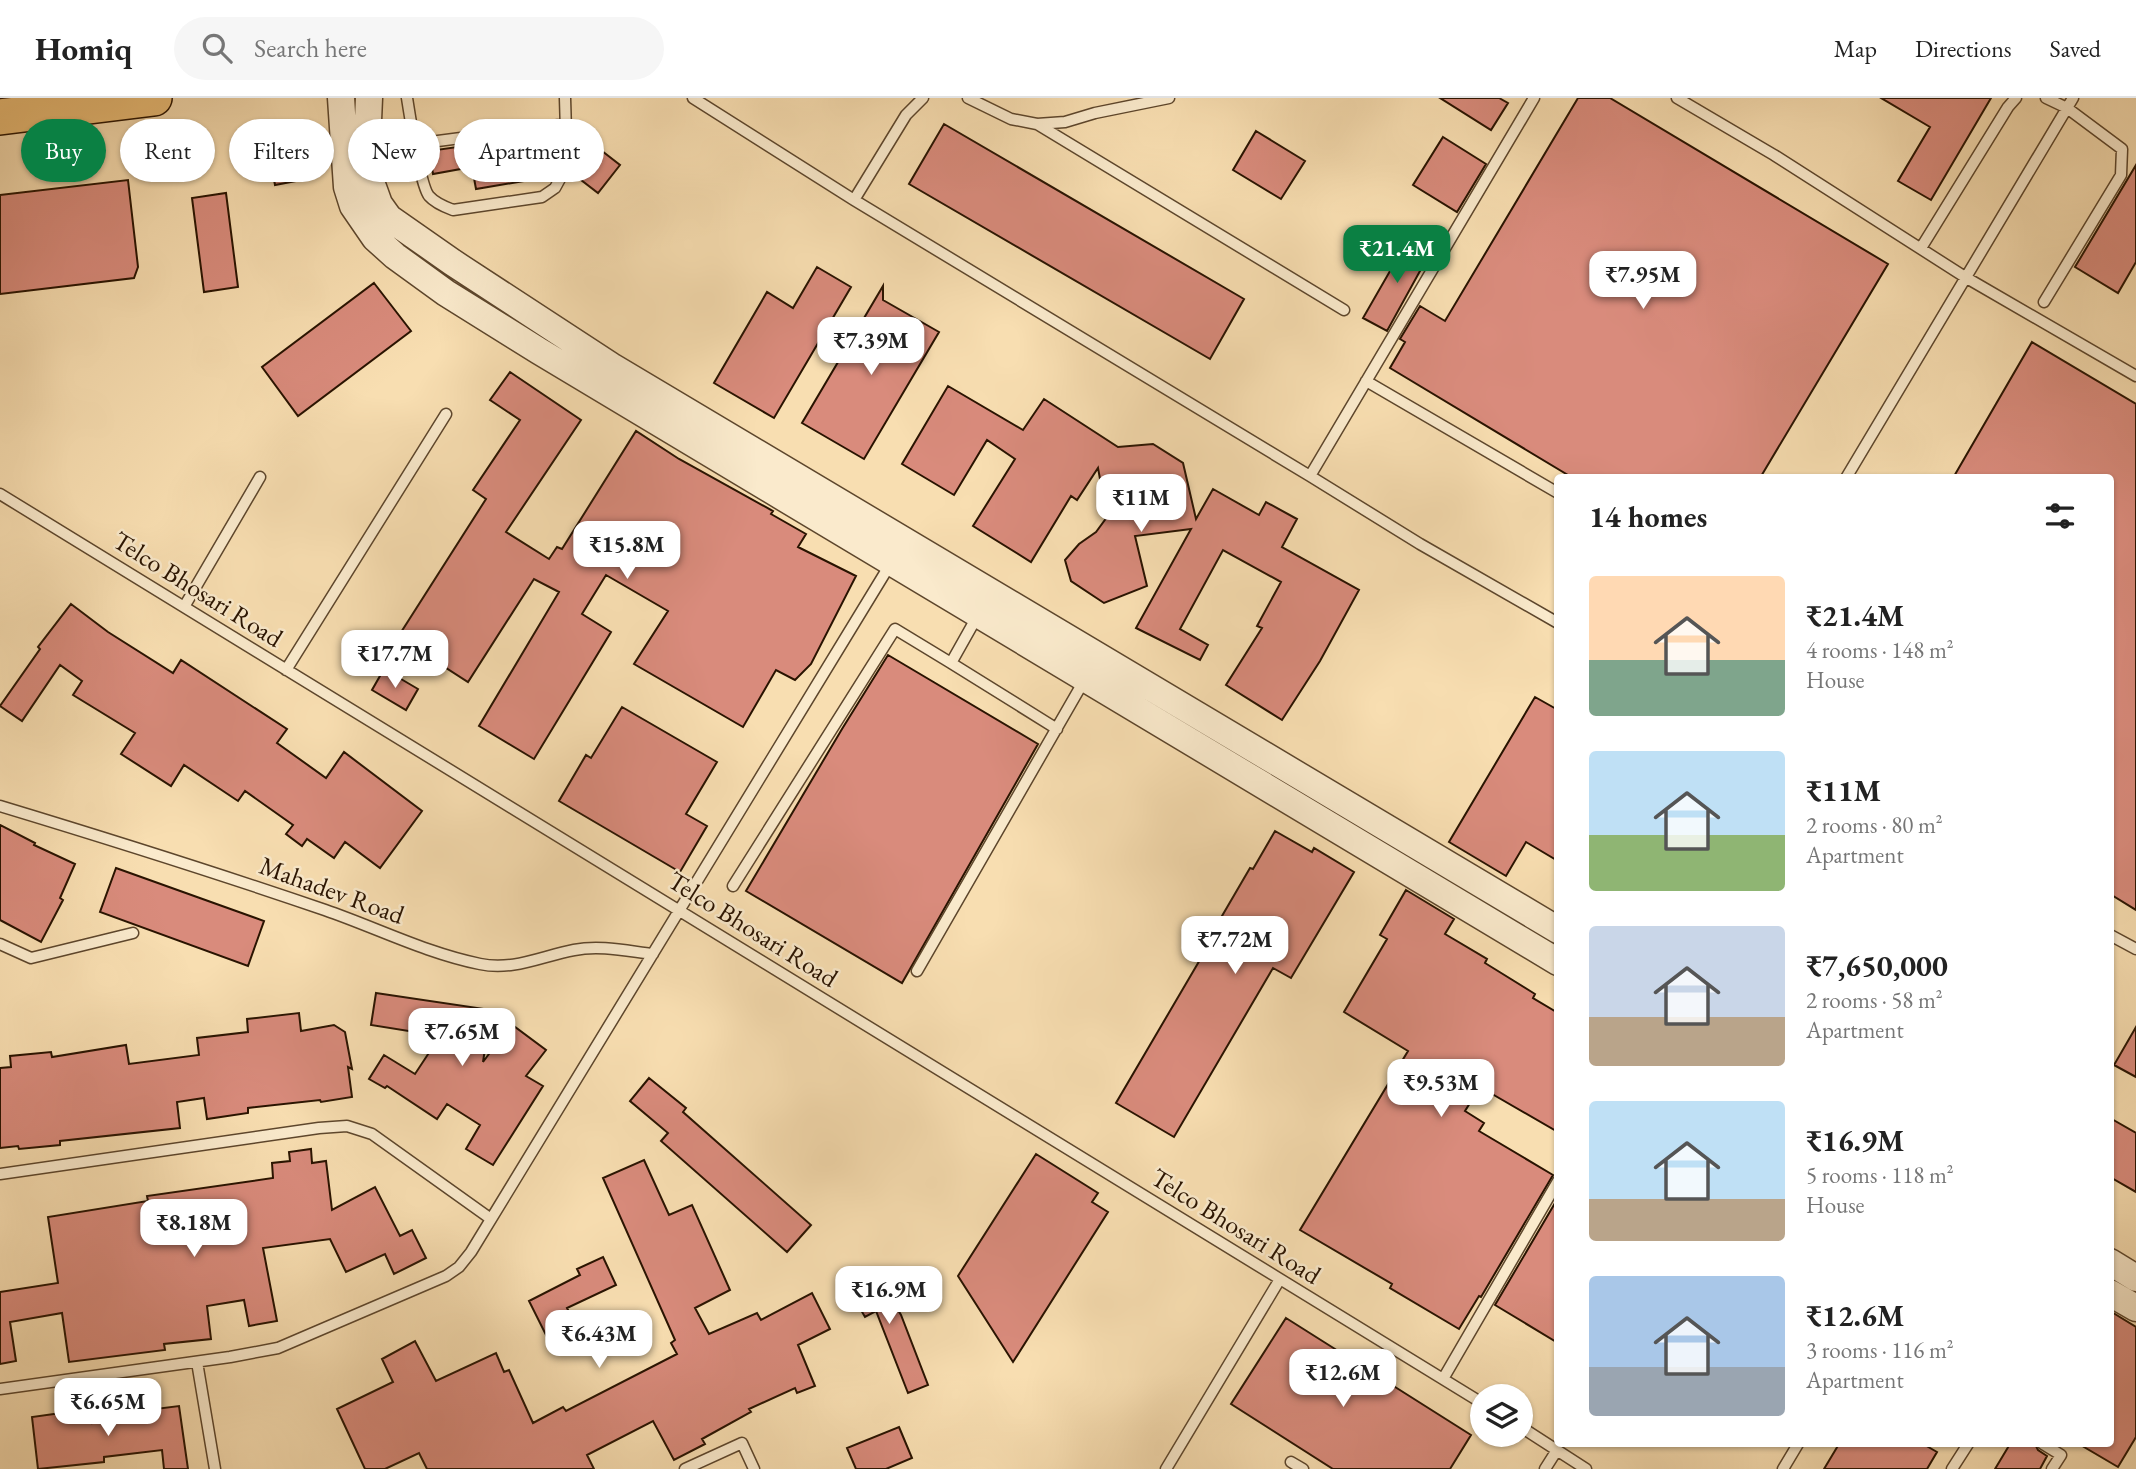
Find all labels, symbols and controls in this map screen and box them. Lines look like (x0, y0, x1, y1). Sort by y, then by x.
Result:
search box (174, 17, 664, 80)
text: Homiq (35, 27, 132, 70)
icon: search (198, 29, 236, 67)
text: Search here (254, 31, 367, 65)
text: Map (1834, 33, 1877, 64)
text: Directions (1915, 33, 2012, 64)
text: Saved (2050, 33, 2101, 64)
chip: Buy (21, 119, 106, 182)
chip: Rent (120, 119, 215, 182)
chip: Filters (229, 119, 334, 182)
chip: New (348, 119, 440, 182)
chip: Apartment (454, 119, 604, 182)
pin: ₹21.4M (1340, 226, 1454, 285)
text: ₹21.4M (1359, 233, 1435, 263)
pin: ₹7.95M (1586, 252, 1700, 311)
text: ₹7.95M (1605, 259, 1681, 289)
pin: ₹7.39M (814, 317, 928, 377)
text: ₹7.39M (833, 325, 909, 355)
pin: ₹11M (1100, 474, 1182, 534)
text: ₹11M (1112, 482, 1170, 512)
text: 14 homes (1589, 497, 1707, 536)
icon: filters (2041, 497, 2079, 535)
pin: ₹15.8M (570, 522, 684, 581)
street label: Telco Bhosari Road (107, 523, 290, 655)
text: ₹15.8M (589, 529, 665, 559)
text: ₹21.4M (1806, 596, 1904, 635)
icon: home (1645, 604, 1729, 688)
pin: ₹17.7M (338, 630, 452, 690)
text: 4 rooms · 148 m² (1806, 635, 1954, 665)
text: ₹17.7M (357, 638, 433, 668)
text: House (1806, 665, 1865, 695)
text: ₹11M (1806, 771, 1881, 810)
icon: home (1645, 779, 1729, 863)
text: 2 rooms · 80 m² (1806, 810, 1943, 840)
text: Apartment (1806, 840, 1904, 870)
street label: Mahadev Road (255, 848, 410, 932)
street label: Telco Bhosari Road (662, 863, 845, 995)
pin: ₹7.72M (1178, 916, 1292, 976)
text: ₹7.72M (1197, 924, 1273, 954)
text: ₹7,650,000 (1806, 946, 1948, 985)
icon: home (1645, 954, 1729, 1038)
text: 2 rooms · 58 m² (1806, 985, 1943, 1015)
pin: ₹7.65M (405, 1009, 519, 1068)
text: Apartment (1806, 1015, 1904, 1045)
text: ₹7.65M (424, 1016, 500, 1046)
pin: ₹9.53M (1384, 1060, 1498, 1119)
text: ₹9.53M (1403, 1067, 1479, 1097)
text: ₹16.9M (1806, 1121, 1904, 1160)
icon: home (1645, 1129, 1729, 1213)
street label: Telco Bhosari Road (1145, 1160, 1328, 1292)
text: 5 rooms · 118 m² (1806, 1160, 1954, 1190)
text: House (1806, 1190, 1865, 1220)
pin: ₹8.18M (137, 1200, 251, 1259)
text: ₹8.18M (156, 1207, 232, 1237)
pin: ₹16.9M (832, 1266, 946, 1326)
text: ₹16.9M (851, 1274, 927, 1304)
text: ₹12.6M (1806, 1296, 1904, 1335)
icon: home (1645, 1304, 1729, 1388)
pin: ₹6.43M (542, 1310, 656, 1370)
text: ₹6.43M (561, 1318, 637, 1348)
text: 3 rooms · 116 m² (1806, 1335, 1954, 1365)
pin: ₹12.6M (1286, 1350, 1400, 1409)
text: ₹12.6M (1305, 1357, 1381, 1387)
text: Apartment (1806, 1365, 1904, 1395)
pin: ₹6.65M (51, 1378, 165, 1438)
map controls (1470, 1384, 1533, 1447)
button: layers (1470, 1384, 1533, 1447)
text: ₹6.65M (70, 1386, 146, 1416)

